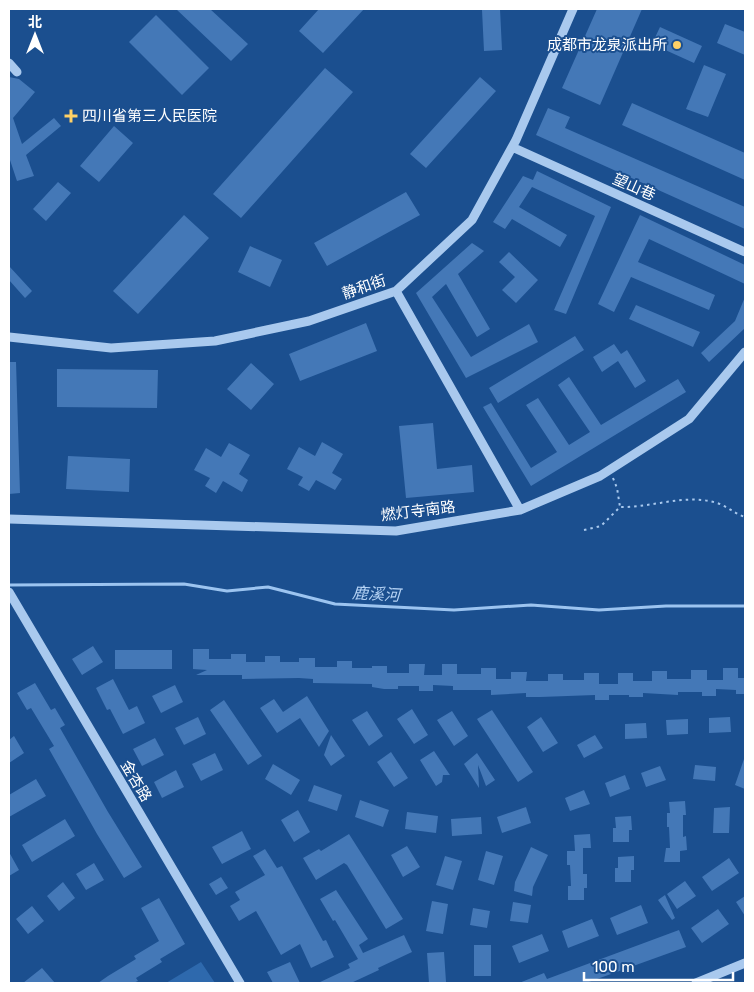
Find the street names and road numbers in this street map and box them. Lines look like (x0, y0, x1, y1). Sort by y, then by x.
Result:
street label: 望山巷 (610, 170, 658, 204)
street label: 静和街 (340, 271, 388, 303)
street label: 燃灯寺南路 (380, 497, 456, 525)
street label: 金杏路 (117, 757, 155, 805)

